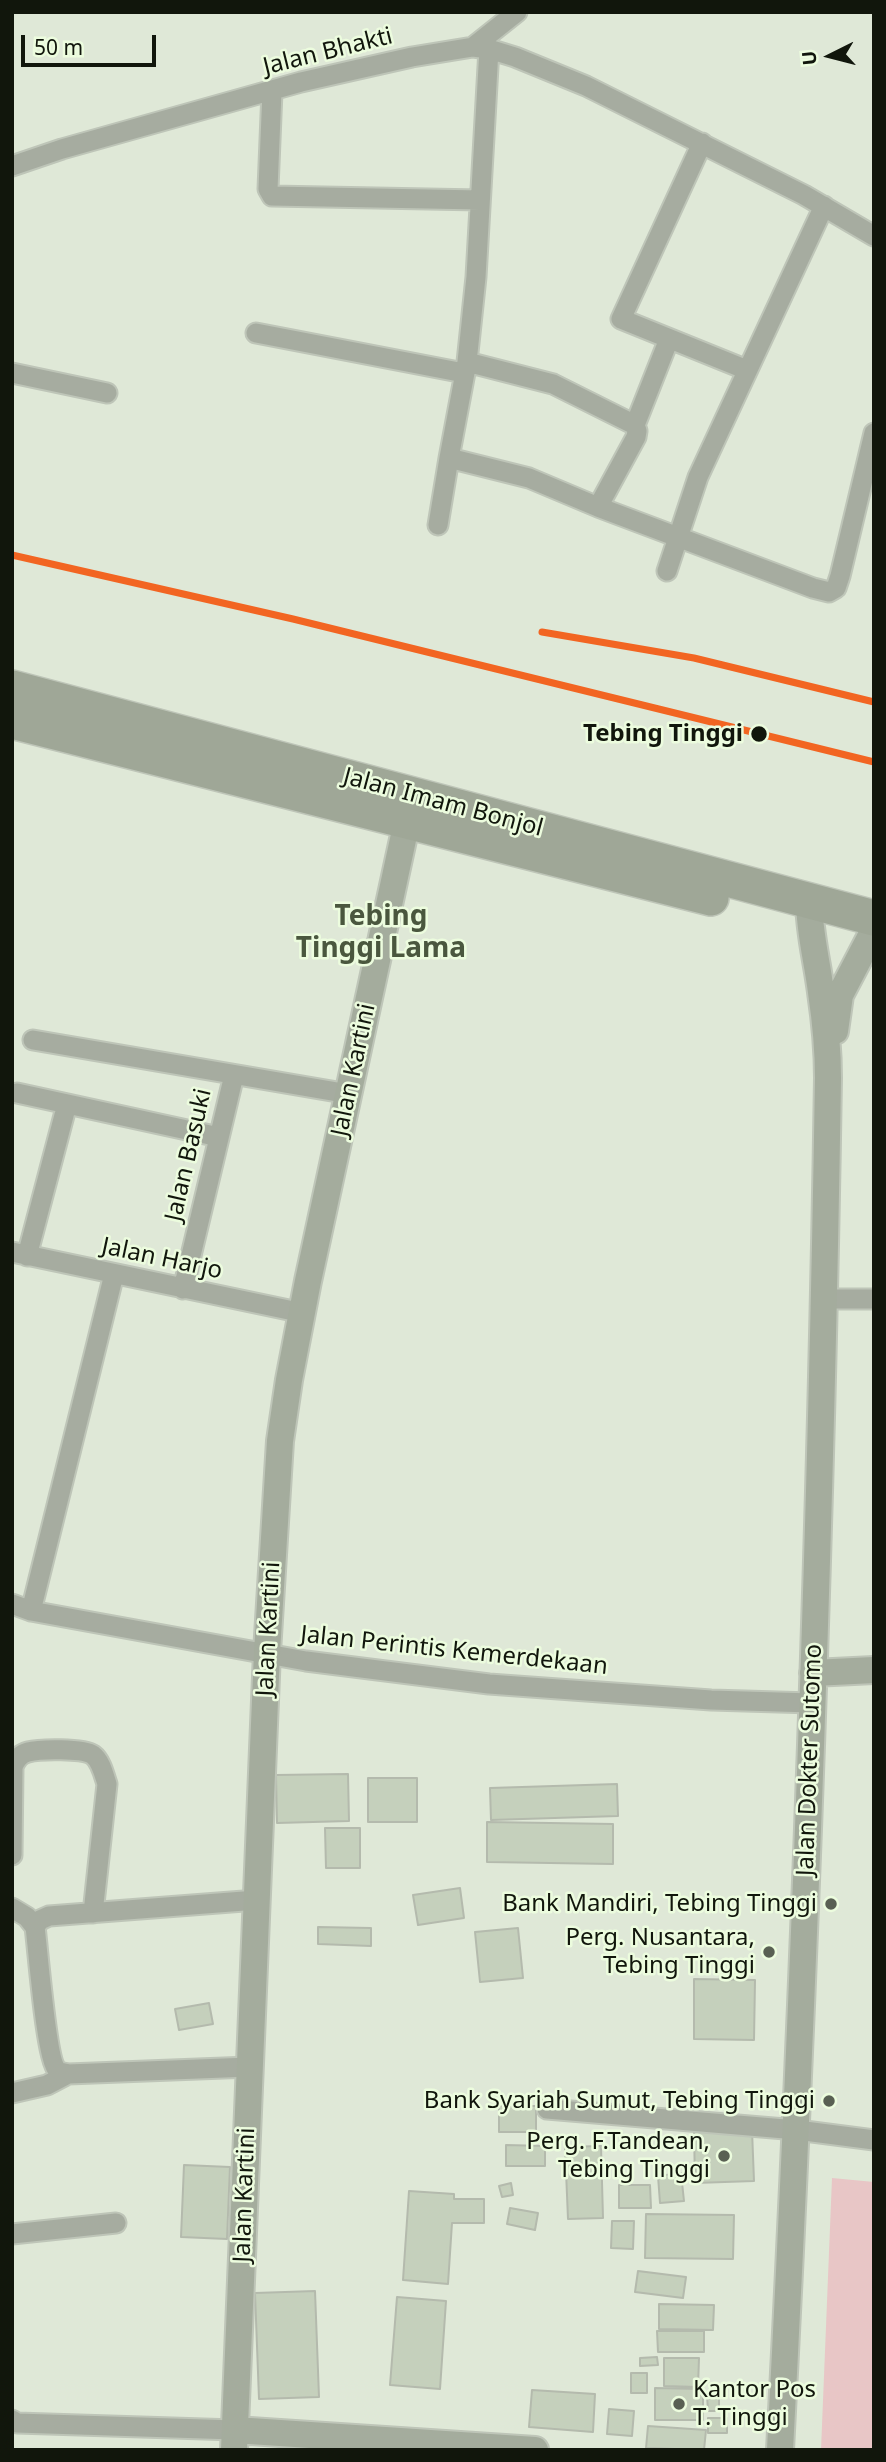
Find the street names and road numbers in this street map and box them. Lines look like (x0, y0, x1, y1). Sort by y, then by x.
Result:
street label: Jalan Bhakti (260, 22, 396, 82)
street label: Jalan Imam Bonjol (340, 763, 546, 843)
street label: Jalan Kartini (326, 1001, 382, 1139)
street label: Jalan Basuki (160, 1086, 218, 1224)
street label: Jalan Harjo (99, 1232, 225, 1286)
street label: Jalan Kartini (251, 1561, 287, 1697)
street label: Jalan Perintis Kemerdekaan (299, 1621, 609, 1681)
street label: Jalan Dokter Sutomo (792, 1644, 828, 1876)
street label: Jalan Kartini (228, 2127, 262, 2263)

